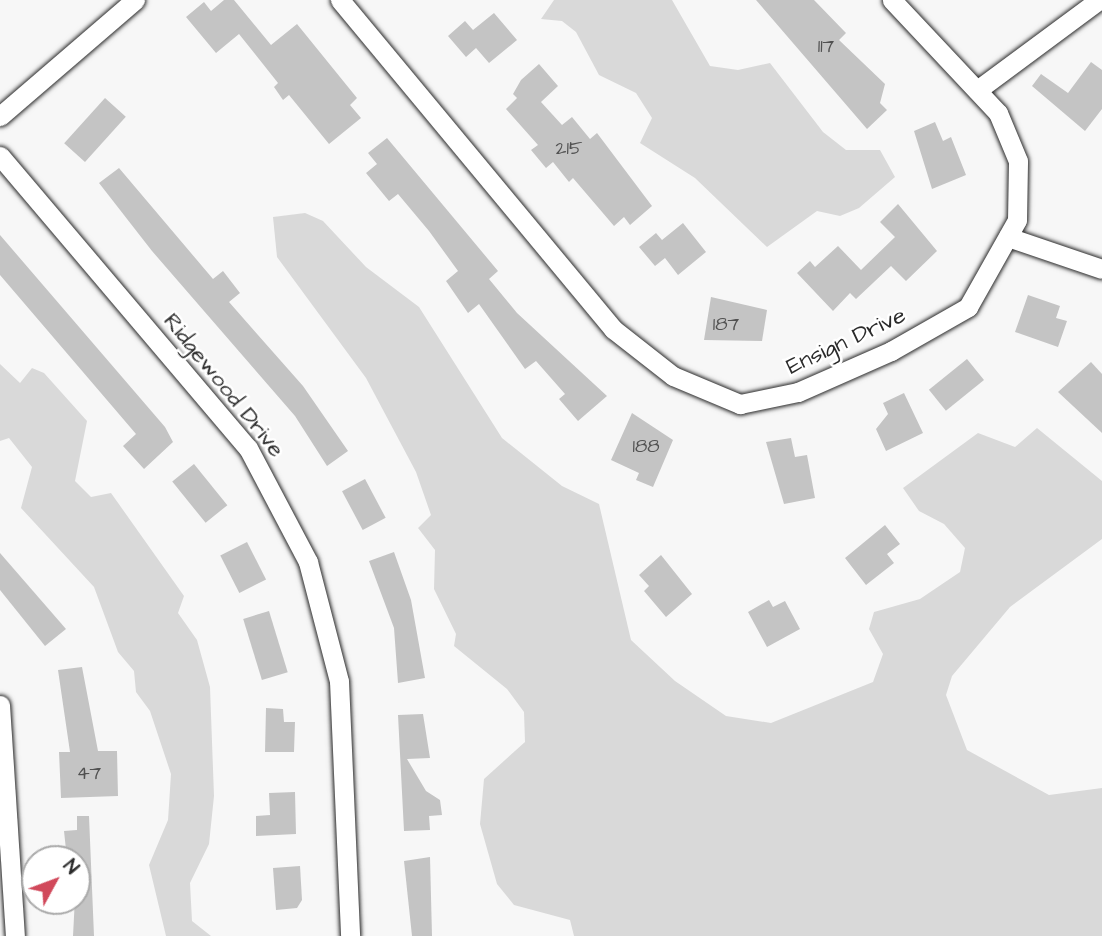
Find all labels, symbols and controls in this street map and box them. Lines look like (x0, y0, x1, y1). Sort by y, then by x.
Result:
house number: 117 (818, 36, 834, 58)
house number: 215 (556, 138, 582, 160)
street label: Ensign Drive (782, 301, 910, 381)
street label: Ridgewood Drive (158, 308, 290, 462)
house number: 187 (713, 314, 739, 336)
house number: 188 (632, 436, 660, 458)
house number: 47 (77, 763, 101, 785)
north arrow (21, 845, 91, 915)
text: N (57, 854, 85, 881)

